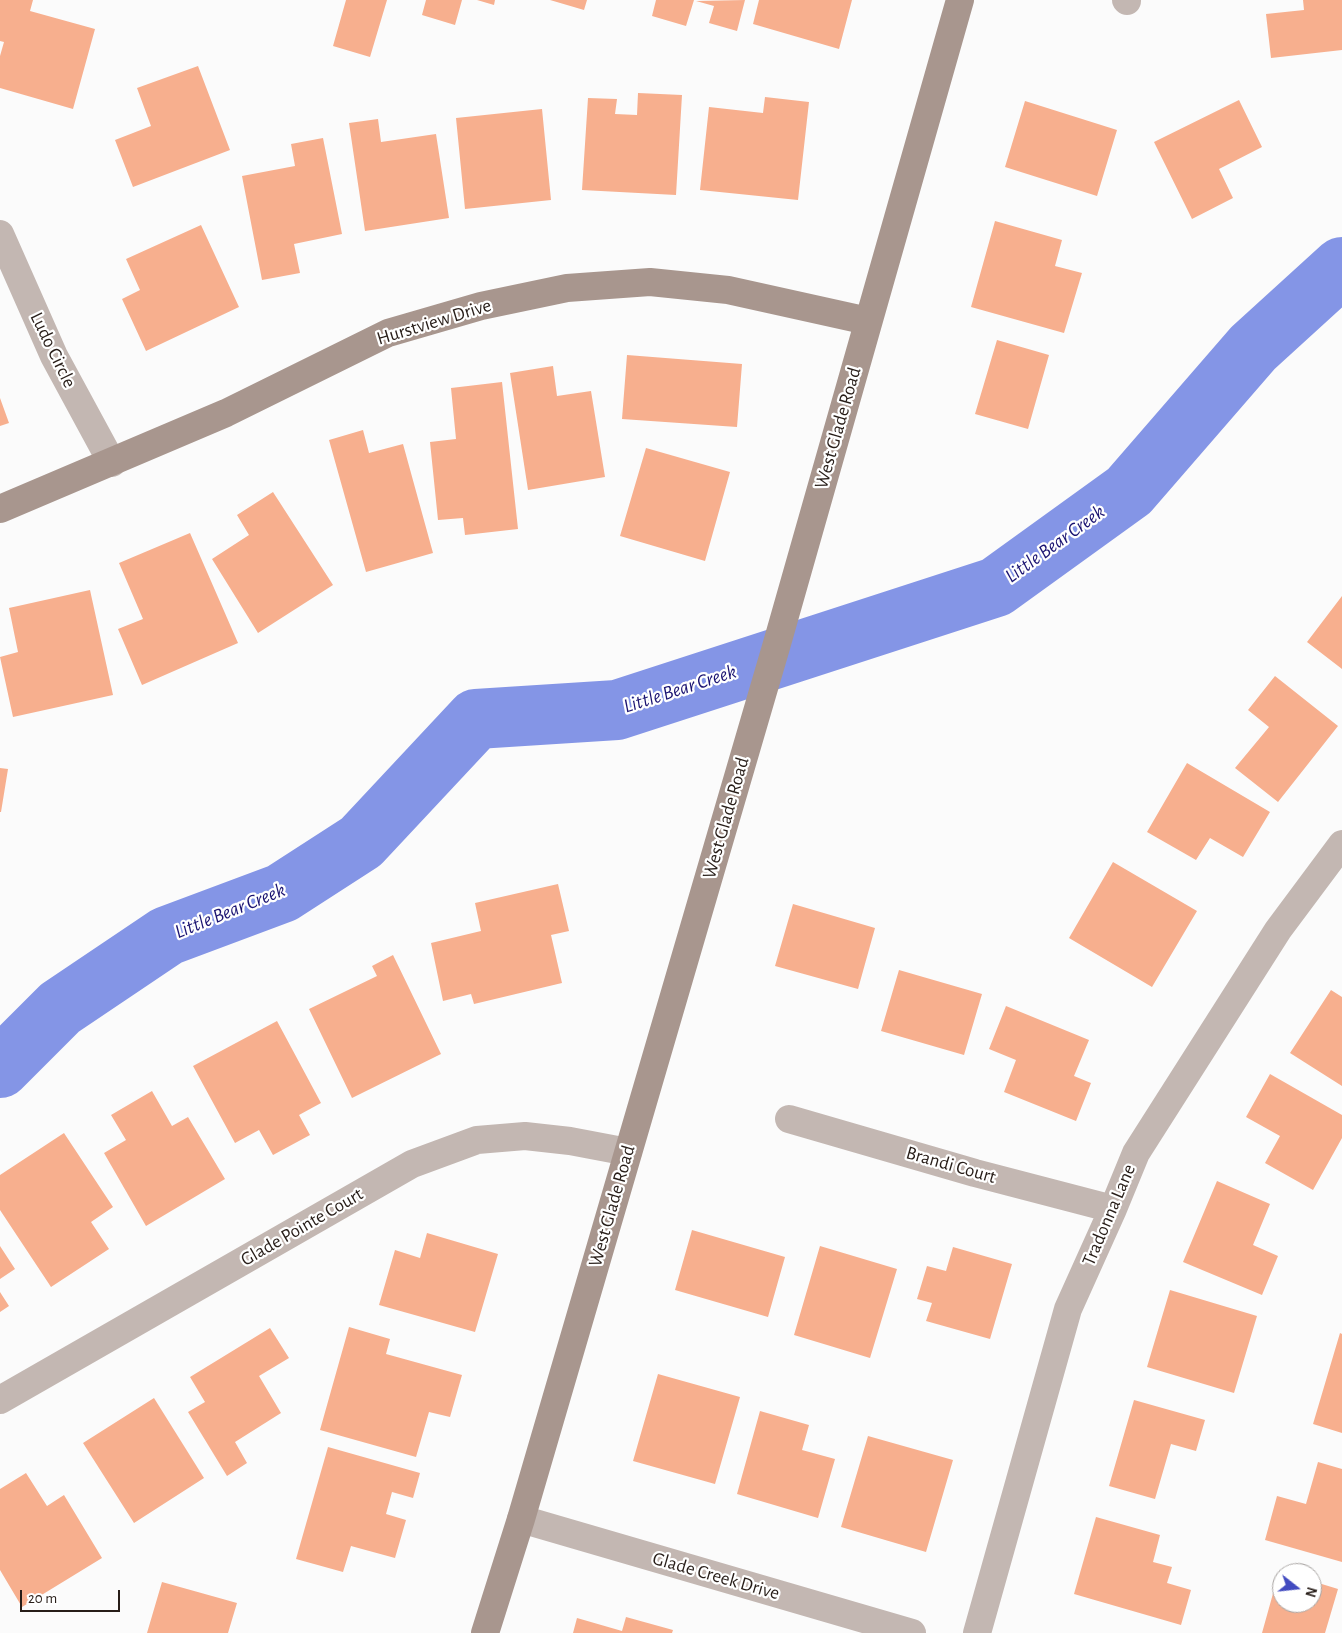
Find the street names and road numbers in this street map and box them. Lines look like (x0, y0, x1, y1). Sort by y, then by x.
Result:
street label: Hurstview Drive (374, 294, 494, 350)
street label: Ludo Circle (25, 309, 81, 391)
street label: West Glade Road (810, 365, 866, 491)
street label: West Glade Road (698, 755, 754, 881)
street label: Brandi Court (903, 1141, 999, 1189)
street label: West Glade Road (584, 1143, 640, 1269)
street label: Tradonna Lane (1077, 1161, 1141, 1269)
street label: Glade Pointe Court (237, 1183, 367, 1271)
street label: Glade Creek Drive (650, 1547, 782, 1605)

